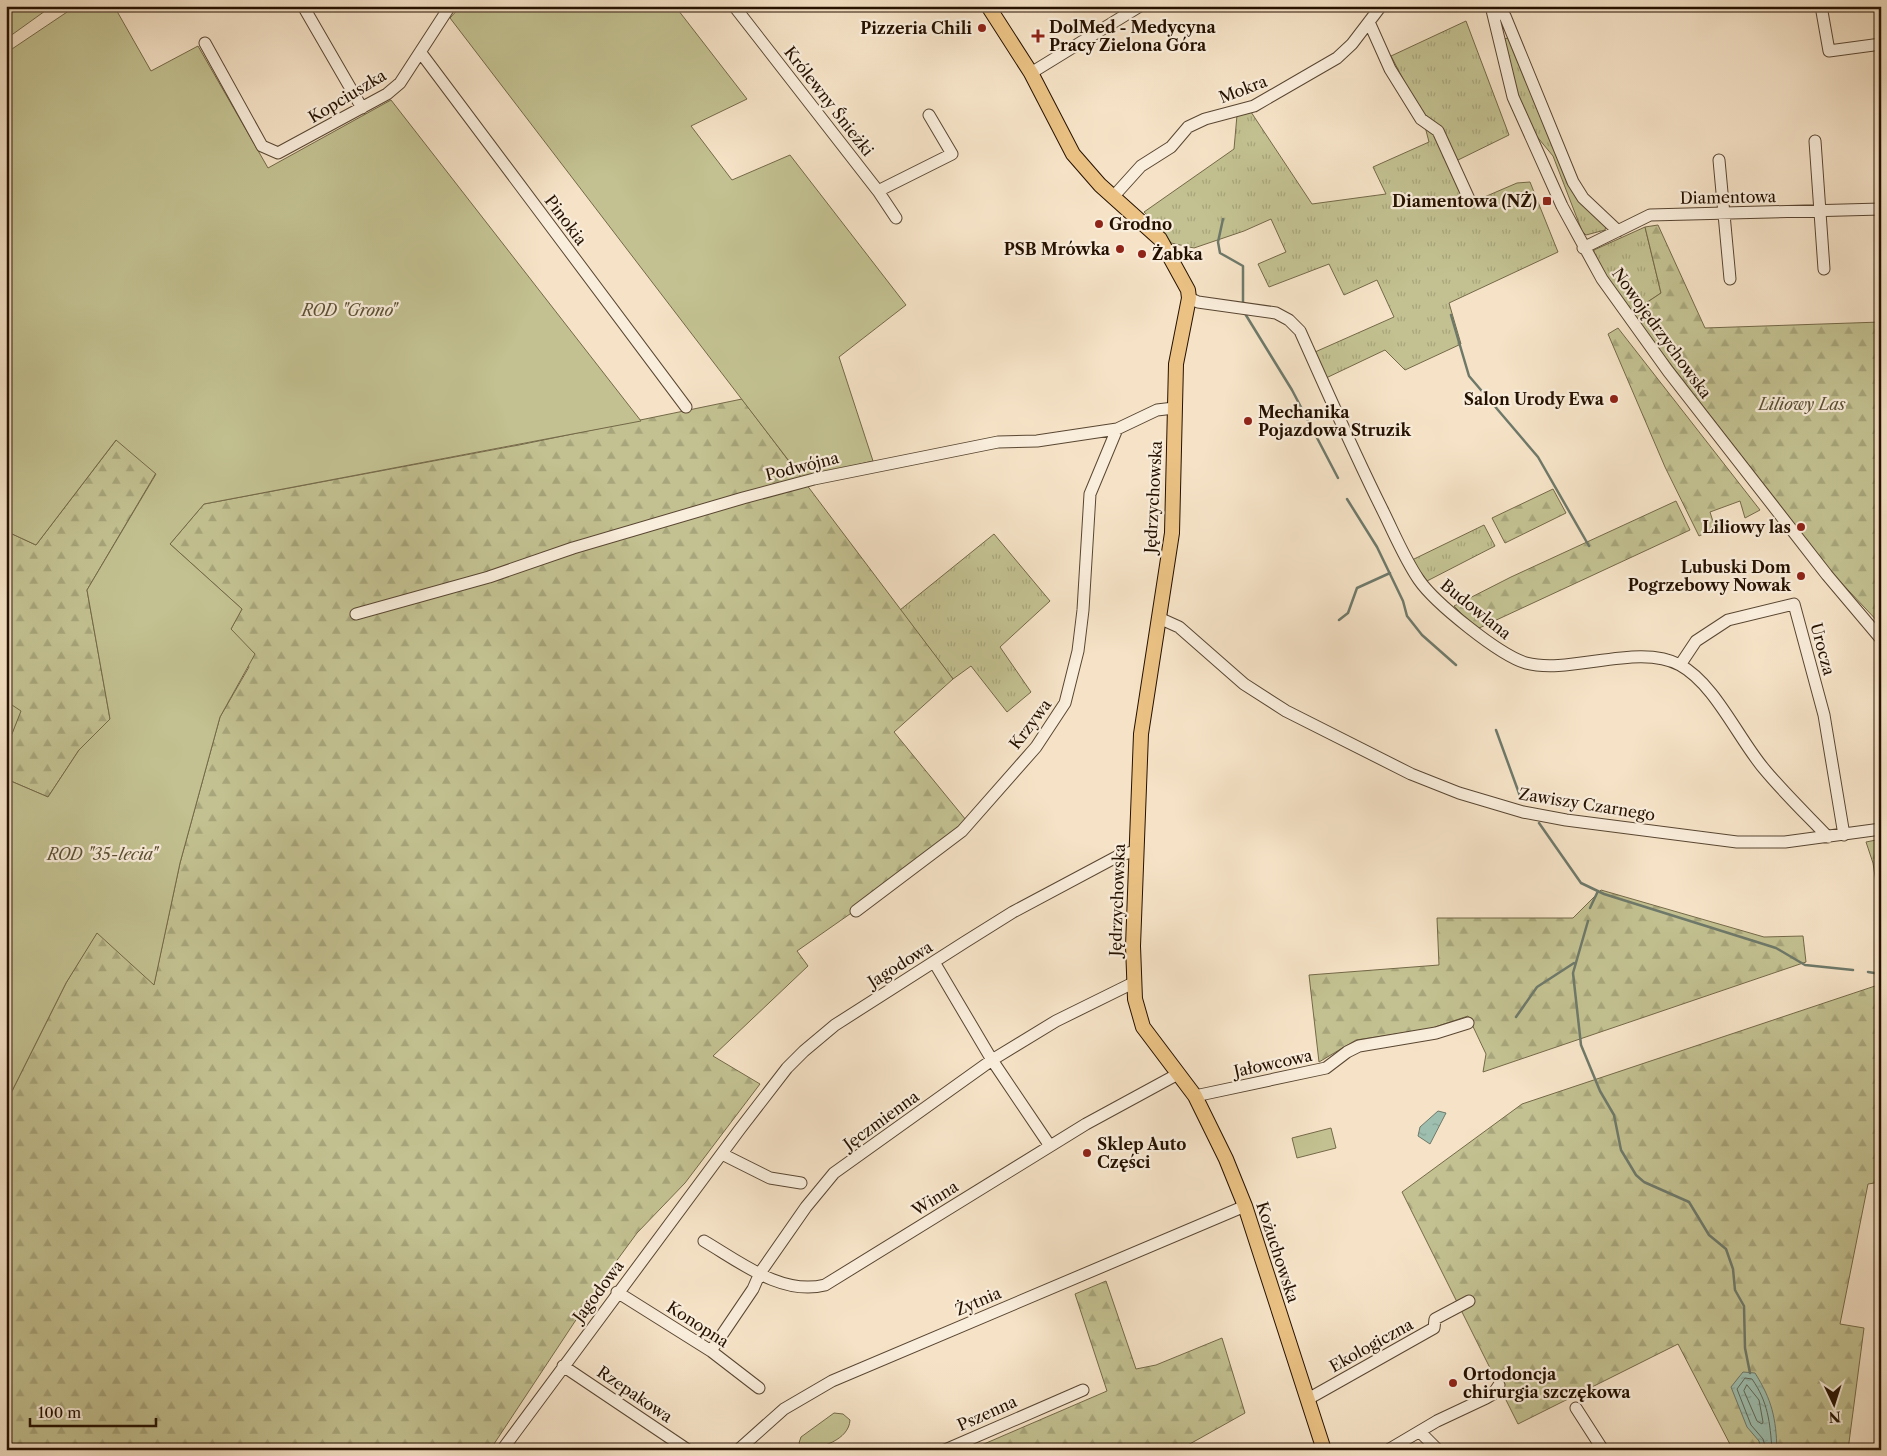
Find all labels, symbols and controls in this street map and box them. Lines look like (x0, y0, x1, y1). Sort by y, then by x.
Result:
place label: DolMed - Medycyna Pracy Zielona Góra (1049, 17, 1216, 55)
place label: Pizzeria Chili (860, 18, 972, 38)
marker: Pizzeria Chili (976, 22, 988, 34)
marker: DolMed - Medycyna Pracy Zielona Góra (1031, 29, 1045, 43)
street label: Królewny Śnieżki (780, 42, 878, 160)
street label: Kopciuszka (304, 65, 390, 127)
street label: Mokra (1216, 71, 1270, 107)
street label: Diamentowa (1680, 186, 1777, 208)
street label: Pinokia (541, 191, 592, 250)
place label: Diamentowa (NŻ) (1392, 191, 1537, 211)
marker: Diamentowa (NŻ) (1541, 195, 1553, 207)
place label: Grodno (1109, 214, 1172, 234)
marker: Grodno (1093, 218, 1105, 230)
place label: PSB Mrówka (1004, 239, 1111, 259)
marker: PSB Mrówka (1114, 243, 1126, 255)
place label: Żabka (1152, 244, 1204, 264)
marker: Żabka (1136, 248, 1148, 260)
street label: Nowojędrzychowska (1608, 264, 1716, 403)
park label: ROD "Grono" (300, 300, 399, 320)
place label: Salon Urody Ewa (1464, 389, 1605, 409)
marker: Salon Urody Ewa (1608, 393, 1620, 405)
park label: Liliowy Las (1756, 394, 1846, 414)
place label: Mechanika Pojazdowa Struzik (1258, 402, 1412, 440)
marker: Mechanika Pojazdowa Struzik (1242, 415, 1254, 427)
street label: Jędrzychowska (1140, 440, 1166, 557)
street label: Podwójna (763, 447, 841, 485)
place label: Liliowy las (1702, 517, 1791, 537)
marker: Liliowy las (1795, 521, 1807, 533)
place label: Lubuski Dom Pogrzebowy Nowak (1628, 557, 1791, 595)
marker: Lubuski Dom Pogrzebowy Nowak (1795, 570, 1807, 582)
street label: Budowlana (1437, 574, 1516, 644)
street label: Urocza (1806, 621, 1840, 678)
street label: Krzywa (1005, 695, 1056, 753)
street label: Zawiszy Czarnego (1517, 783, 1657, 825)
street label: Jędrzychowska (1105, 843, 1129, 960)
park label: ROD "35-lecia" (45, 844, 160, 864)
street label: Jagodowa (861, 936, 936, 993)
street label: Jałowcowa (1229, 1045, 1315, 1082)
street label: Jęczmienna (837, 1086, 923, 1156)
place label: Sklep Auto Części (1097, 1134, 1186, 1172)
marker: Sklep Auto Części (1081, 1147, 1093, 1159)
street label: Winna (907, 1176, 962, 1220)
street label: Kożuchowska (1252, 1199, 1304, 1305)
street label: Jagodowa (566, 1256, 628, 1328)
street label: Żytnia (952, 1282, 1005, 1320)
street label: Konopna (663, 1297, 733, 1352)
street label: Ekologiczna (1326, 1314, 1417, 1376)
street label: Rzepakowa (594, 1362, 677, 1427)
place label: Ortodoncja chirurgia szczękowa (1463, 1364, 1631, 1402)
marker: Ortodoncja chirurgia szczękowa (1447, 1377, 1459, 1389)
north arrow (1810, 1378, 1860, 1428)
street label: Pszenna (954, 1391, 1020, 1435)
scale bar (30, 1396, 156, 1428)
text: 100 m (38, 1403, 81, 1422)
text: N (1828, 1408, 1842, 1426)

